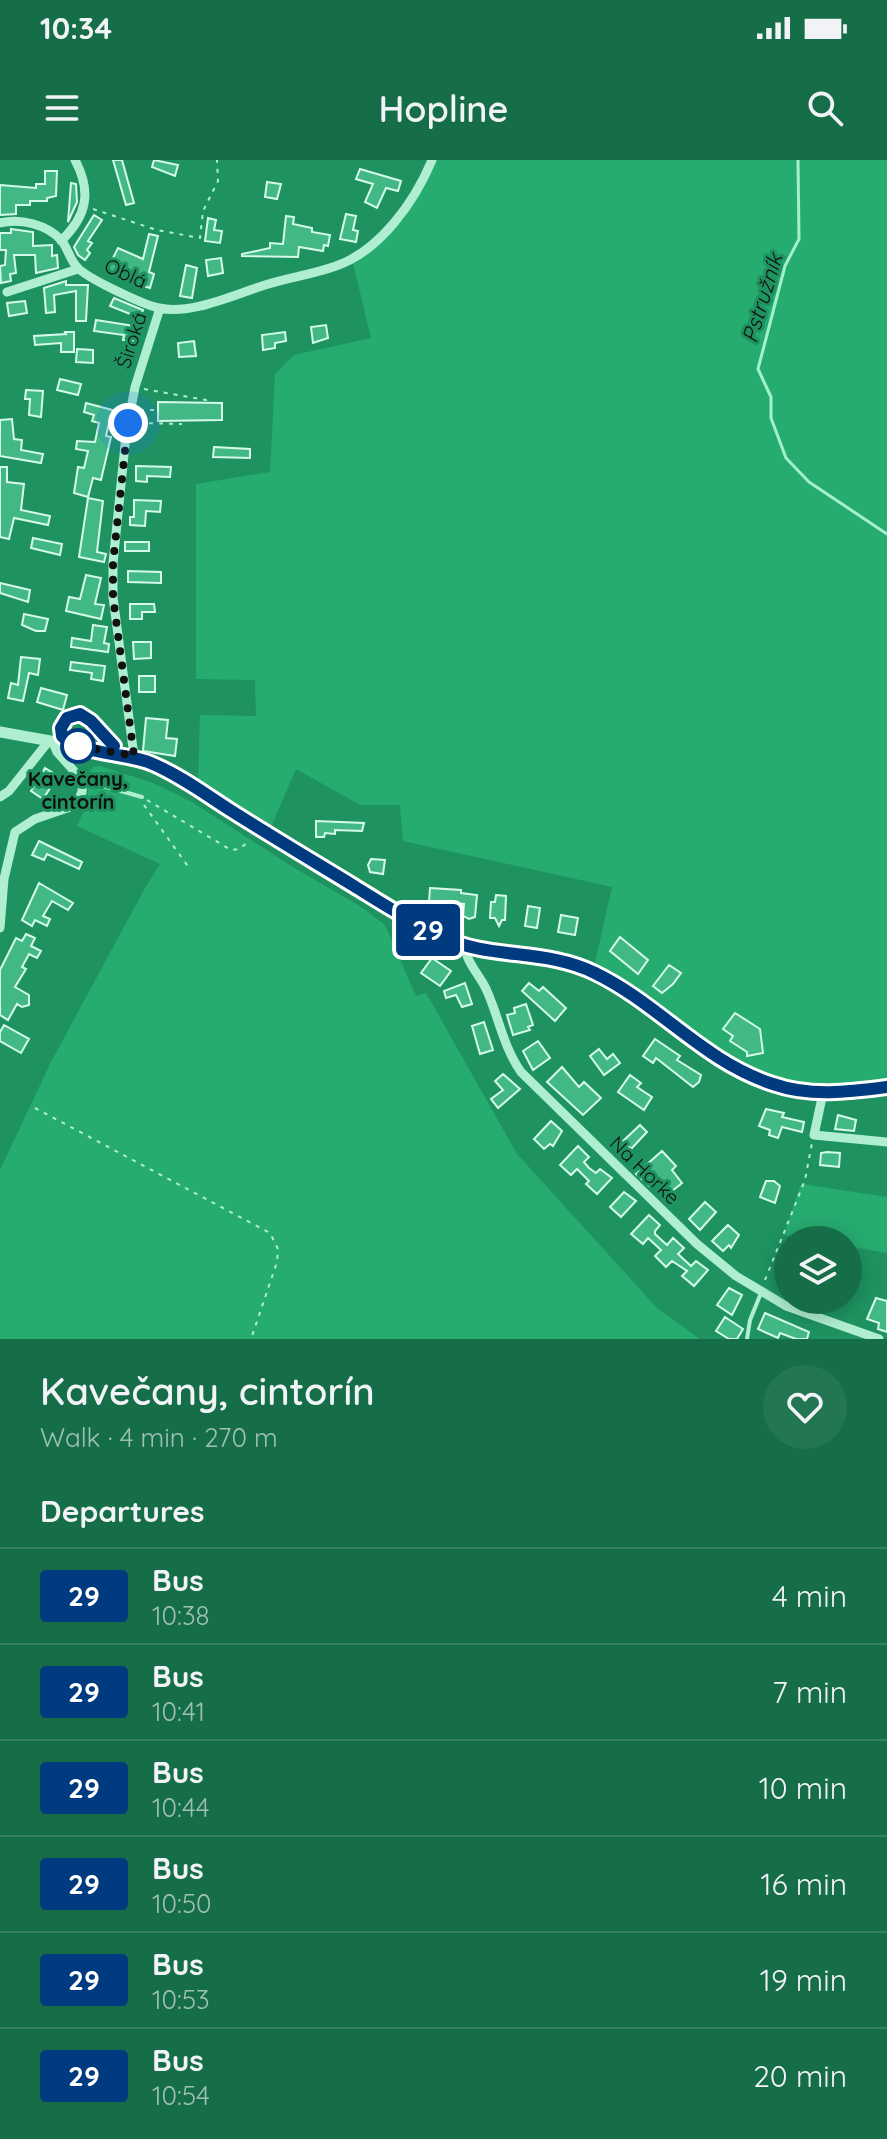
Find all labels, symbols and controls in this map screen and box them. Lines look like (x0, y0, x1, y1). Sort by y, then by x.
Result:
text: 10:34 (40, 9, 112, 47)
icon: menu (40, 86, 84, 130)
text: Hopline (378, 86, 509, 131)
icon: search (803, 86, 847, 130)
water label: Pstružník (735, 248, 789, 346)
street label: Oblá (101, 252, 151, 294)
street label: Široká (110, 309, 152, 371)
your location (108, 403, 148, 443)
marker: Kavečany, cintorín (61, 729, 95, 763)
place label: Kavečany, cintorín (28, 766, 128, 814)
line badge: 29 (392, 904, 464, 956)
text: 29 (412, 912, 444, 947)
street label: Na Horke (605, 1130, 685, 1210)
map controls (774, 1226, 862, 1314)
button: layers (774, 1226, 862, 1314)
button: heart (763, 1365, 847, 1449)
text: Kavečany, cintorín (40, 1367, 375, 1415)
text: Walk · 4 min · 270 m (40, 1421, 278, 1454)
text: Departures (40, 1492, 205, 1530)
text: Bus (152, 1561, 204, 1599)
text: 4 min (772, 1577, 847, 1615)
text: 29 (68, 1578, 100, 1613)
text: 10:38 (152, 1599, 210, 1632)
text: Bus (152, 1657, 204, 1695)
text: 7 min (772, 1673, 847, 1711)
text: 29 (68, 1674, 100, 1709)
text: 10:41 (152, 1695, 205, 1728)
text: Bus (152, 1753, 204, 1791)
text: 10 min (759, 1769, 847, 1807)
text: 29 (68, 1770, 100, 1805)
text: 10:44 (152, 1791, 209, 1824)
text: Bus (152, 1849, 204, 1887)
text: 16 min (760, 1865, 847, 1903)
text: 29 (68, 1866, 100, 1901)
text: 10:50 (152, 1887, 212, 1920)
text: Bus (152, 1945, 204, 1983)
text: 19 min (760, 1961, 847, 1999)
text: 29 (68, 1962, 100, 1997)
text: 10:53 (152, 1983, 210, 2016)
text: Bus (152, 2041, 204, 2079)
text: 20 min (753, 2057, 847, 2095)
text: 29 (68, 2058, 100, 2093)
text: 10:54 (152, 2079, 210, 2112)

